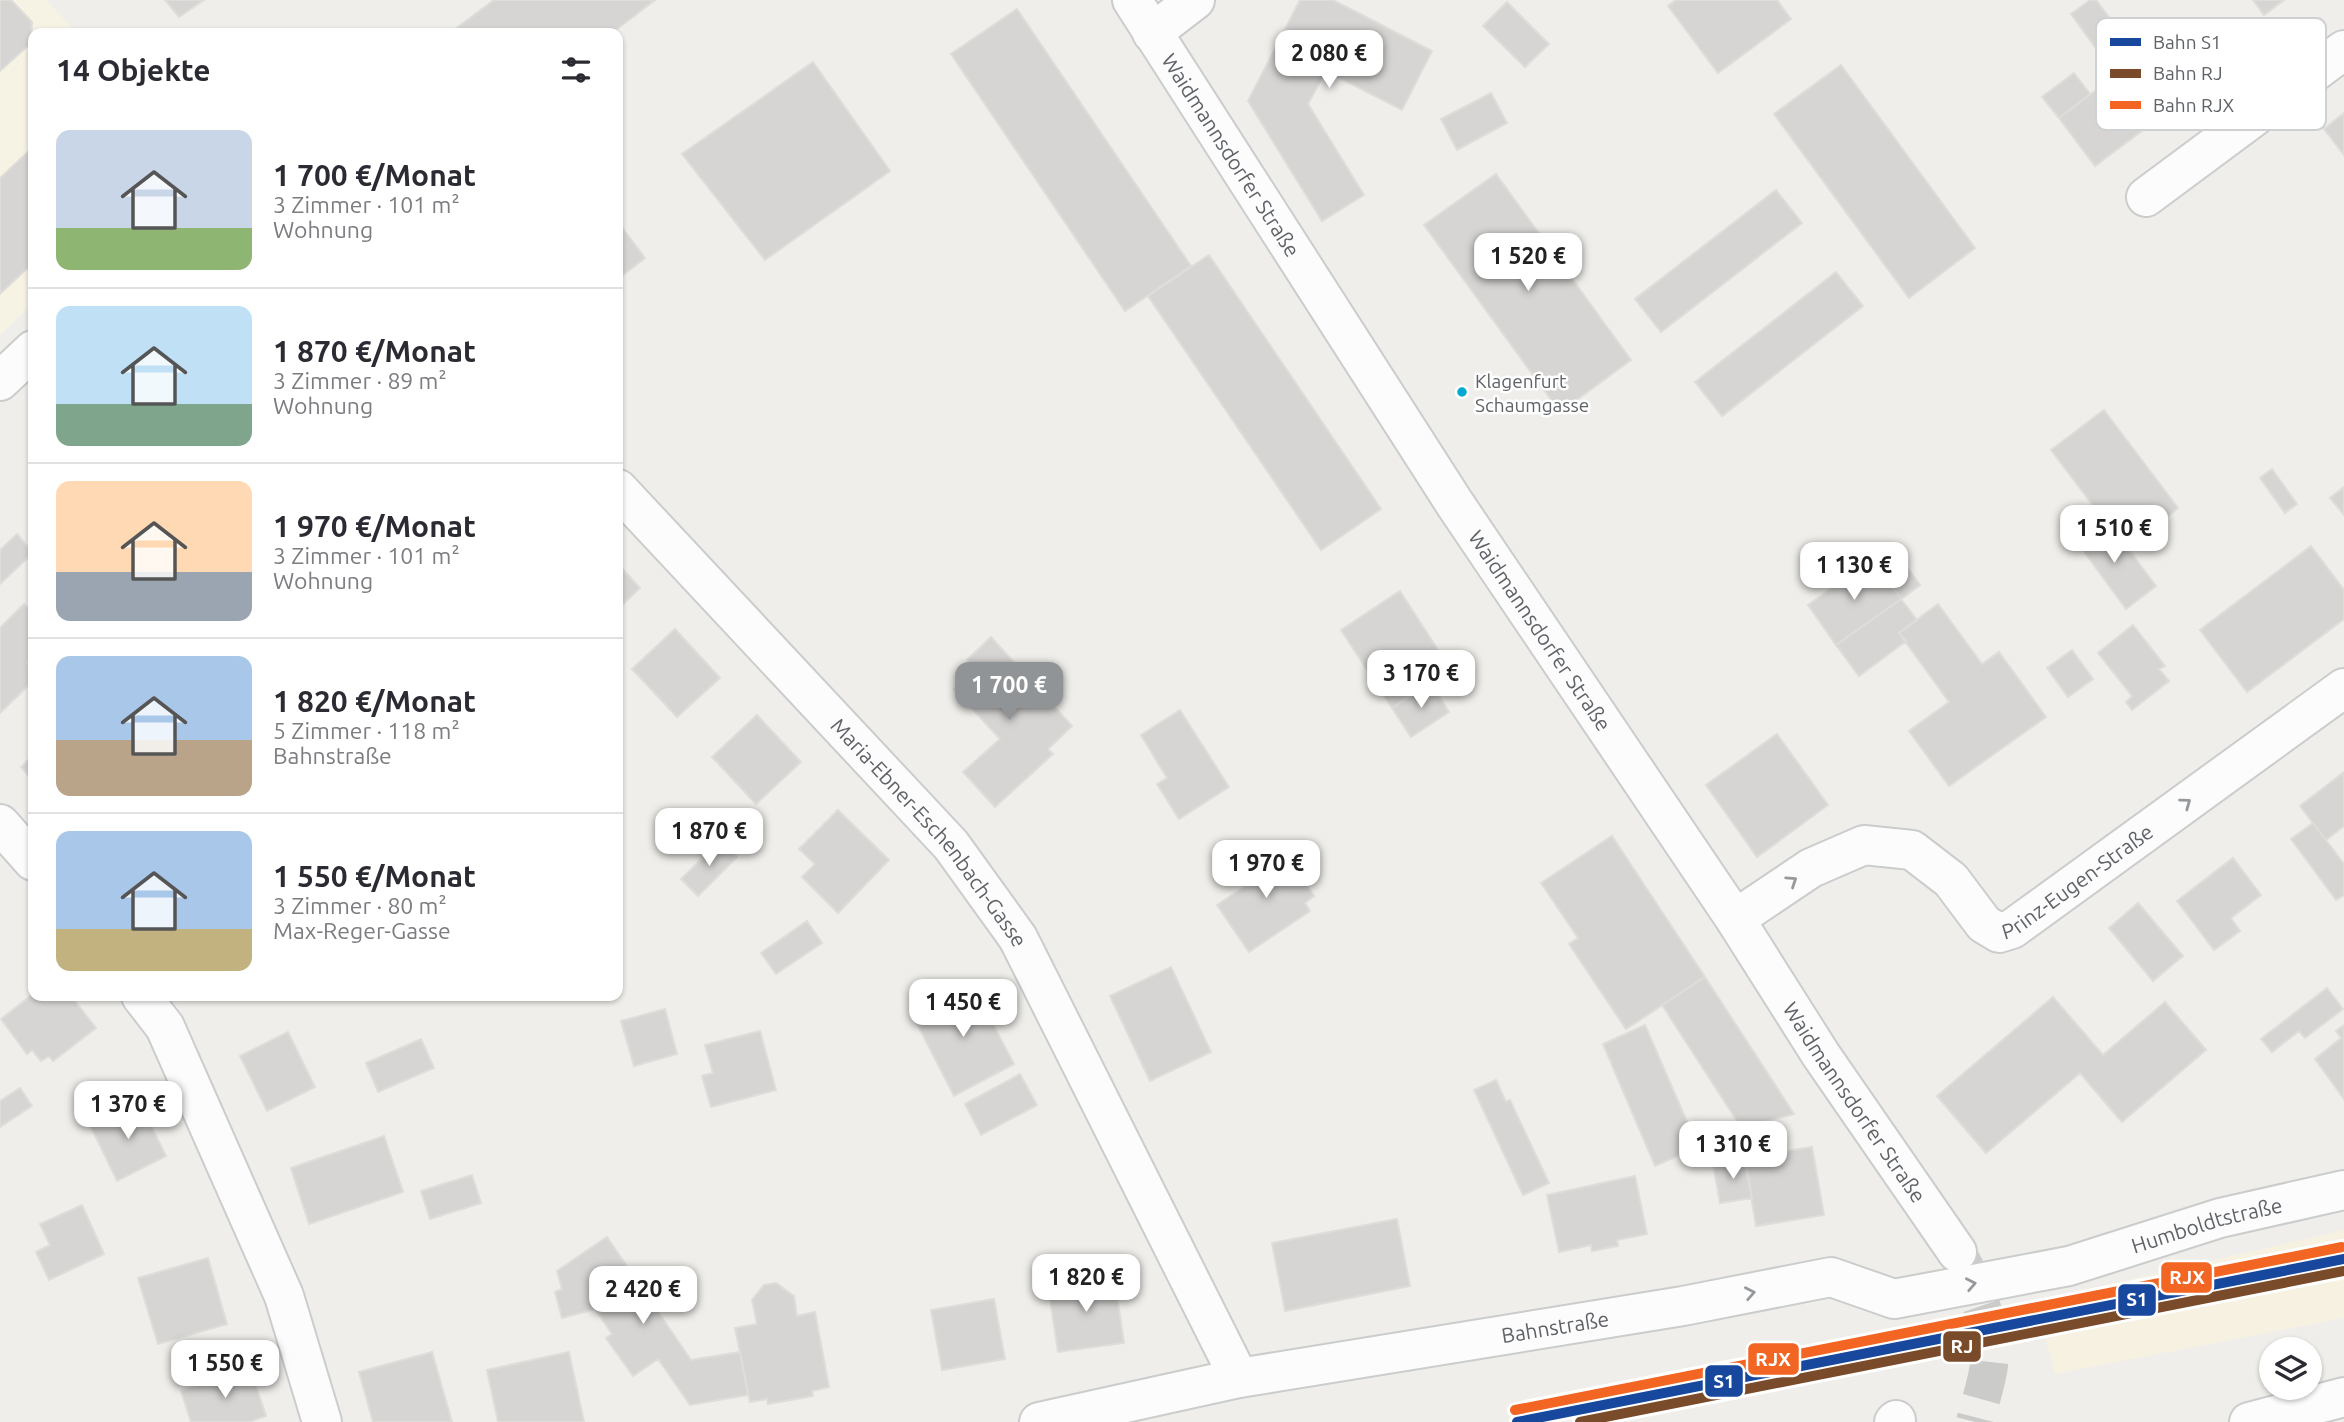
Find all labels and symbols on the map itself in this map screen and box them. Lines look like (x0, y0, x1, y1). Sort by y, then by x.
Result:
legend (2096, 18, 2326, 130)
pin: 2 080 € (1264, 31, 1394, 90)
text: Bahn S1 (2153, 31, 2222, 53)
street label: Waidmannsdorfer Straße (1157, 49, 1305, 261)
text: Bahn RJ (2153, 62, 2223, 84)
text: Bahn RJX (2153, 94, 2235, 116)
pin: 1 520 € (1463, 233, 1593, 293)
place label: Klagenfurt Schaumgasse (1475, 370, 1589, 416)
marker: Klagenfurt Schaumgasse (1455, 385, 1469, 399)
pin: 1 510 € (2049, 505, 2179, 565)
street label: Waidmannsdorfer Straße (1464, 526, 1616, 735)
pin: 1 130 € (1789, 542, 1919, 602)
pin: 3 170 € (1356, 650, 1486, 710)
pin: 1 700 € (944, 662, 1074, 722)
street label: Maria-Ebner-Eschenbach-Gasse (826, 713, 1032, 951)
one-way arrow (2178, 799, 2191, 811)
pin: 1 870 € (644, 808, 774, 868)
street label: Prinz-Eugen-Straße (1999, 819, 2157, 944)
pin: 1 970 € (1201, 841, 1331, 900)
one-way arrow (1784, 876, 1797, 889)
pin: 1 450 € (898, 979, 1028, 1039)
street label: Waidmannsdorfer Straße (1779, 998, 1931, 1207)
pin: 1 370 € (63, 1082, 193, 1141)
pin: 1 310 € (1668, 1122, 1798, 1181)
street label: Humboldtstraße (2128, 1192, 2284, 1257)
pin: 1 820 € (1021, 1254, 1151, 1314)
line badge: RJX (2160, 1261, 2213, 1294)
pin: 2 420 € (578, 1266, 708, 1326)
text: RJX (2169, 1266, 2205, 1288)
one-way arrow (1965, 1277, 1977, 1292)
line badge: S1 (2117, 1283, 2157, 1317)
one-way arrow (1744, 1287, 1756, 1302)
text: S1 (2126, 1288, 2148, 1310)
street label: Bahnstraße (1500, 1306, 1611, 1347)
line badge: RJ (1942, 1330, 1982, 1363)
text: RJ (1951, 1335, 1973, 1357)
pin: 1 550 € (160, 1340, 290, 1400)
line badge: RJX (1747, 1342, 1800, 1376)
text: RJX (1755, 1348, 1791, 1370)
line badge: S1 (1704, 1364, 1744, 1398)
text: S1 (1713, 1370, 1735, 1392)

